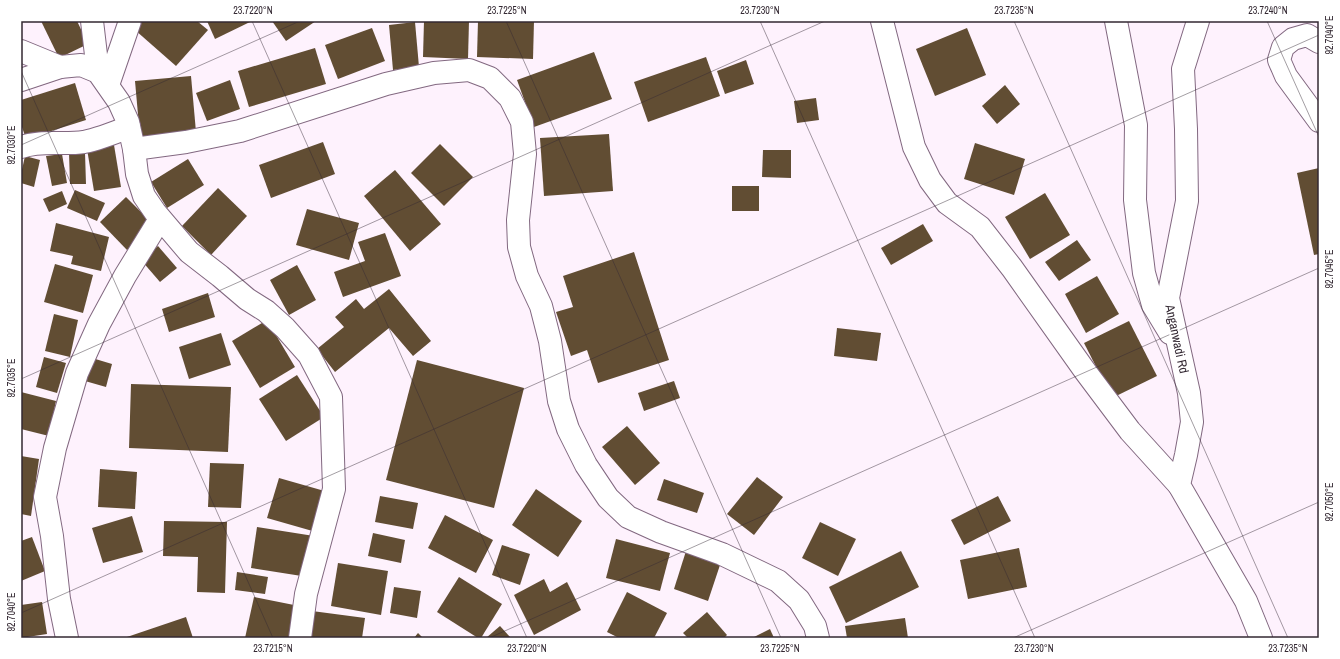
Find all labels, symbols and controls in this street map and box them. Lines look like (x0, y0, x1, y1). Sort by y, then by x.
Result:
text: 23.7220°N (233, 4, 273, 17)
text: 23.7225°N (487, 4, 527, 17)
text: 23.7230°N (740, 4, 780, 17)
text: 23.7235°N (994, 4, 1034, 17)
text: 23.7240°N (1248, 4, 1288, 17)
text: 92.7040°E (1323, 15, 1336, 55)
text: 92.7030°E (5, 125, 18, 165)
text: 92.7045°E (1323, 249, 1336, 289)
street label: Anganwadi Rd (1161, 302, 1193, 375)
text: 92.7035°E (5, 358, 18, 398)
text: 92.7050°E (1323, 482, 1336, 522)
text: 92.7040°E (5, 592, 18, 632)
text: 23.7215°N (253, 642, 293, 655)
text: 23.7220°N (507, 642, 547, 655)
text: 23.7225°N (760, 642, 800, 655)
text: 23.7230°N (1014, 642, 1054, 655)
text: 23.7235°N (1268, 642, 1308, 655)

